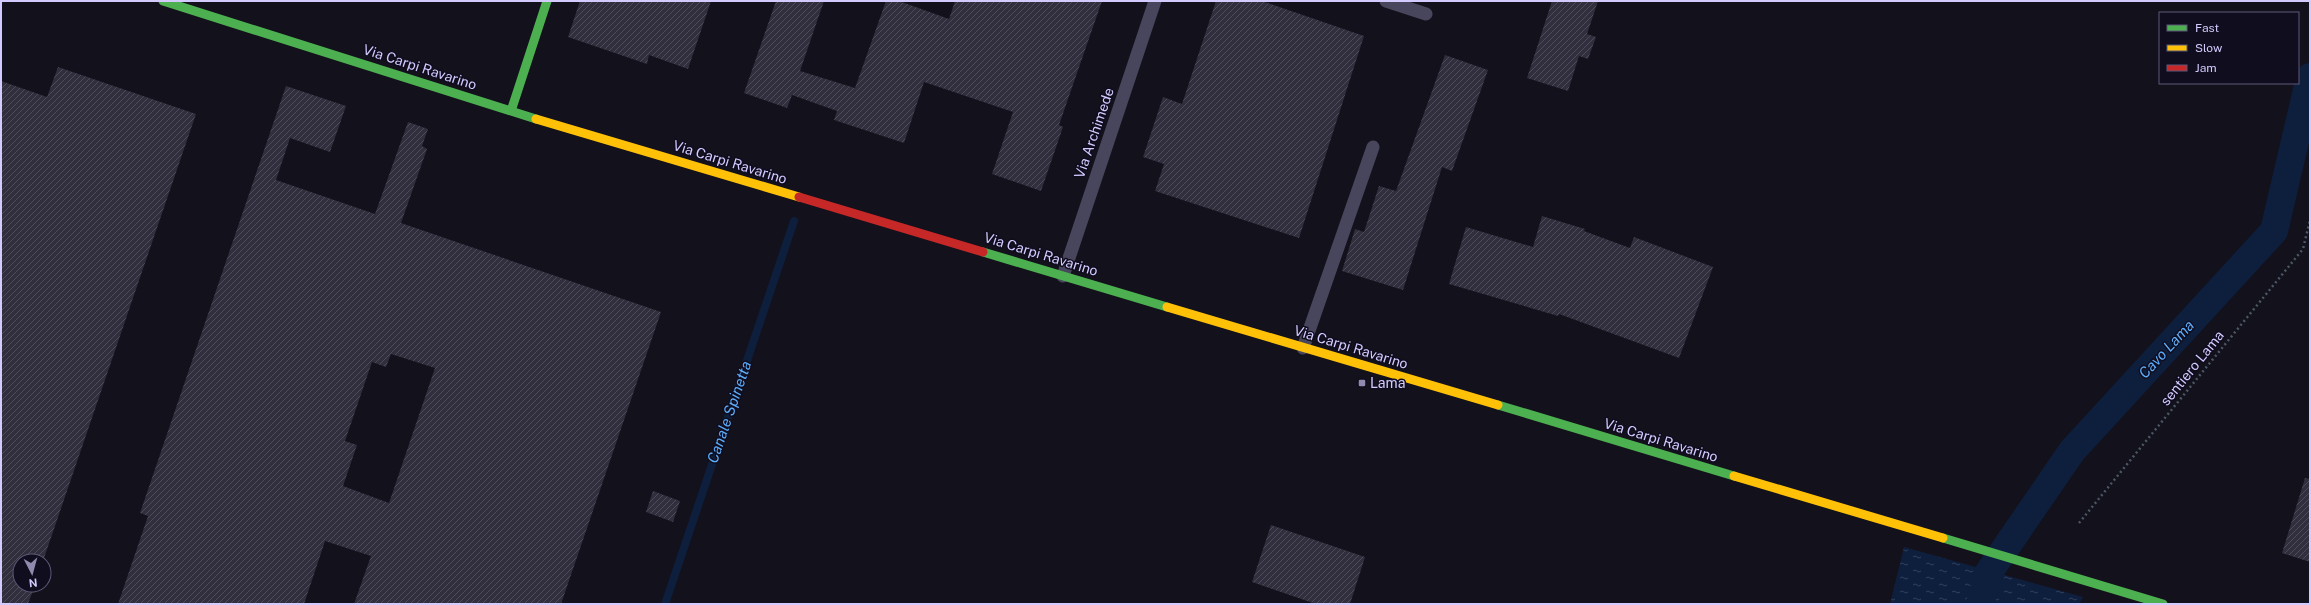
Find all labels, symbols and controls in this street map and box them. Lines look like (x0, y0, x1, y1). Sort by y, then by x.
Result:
legend (2159, 12, 2299, 84)
text: Fast (2195, 21, 2220, 35)
street label: Via Carpi Ravarino (361, 41, 479, 93)
text: Slow (2195, 41, 2223, 55)
text: Jam (2195, 61, 2217, 75)
street label: Via Archimede (1071, 86, 1117, 180)
street label: Via Carpi Ravarino (671, 137, 789, 187)
street label: Via Carpi Ravarino (982, 229, 1100, 279)
water label: Cavo Lama (2135, 317, 2197, 381)
street label: Via Carpi Ravarino (1292, 322, 1410, 372)
street label: sentiero Lama (2157, 327, 2227, 409)
water label: Canale Spinetta (704, 359, 754, 465)
place label: Lama (1370, 375, 1405, 391)
marker: Lama (1357, 378, 1367, 388)
street label: Via Carpi Ravarino (1602, 415, 1720, 465)
north arrow (12, 553, 52, 593)
text: N (28, 577, 38, 589)

